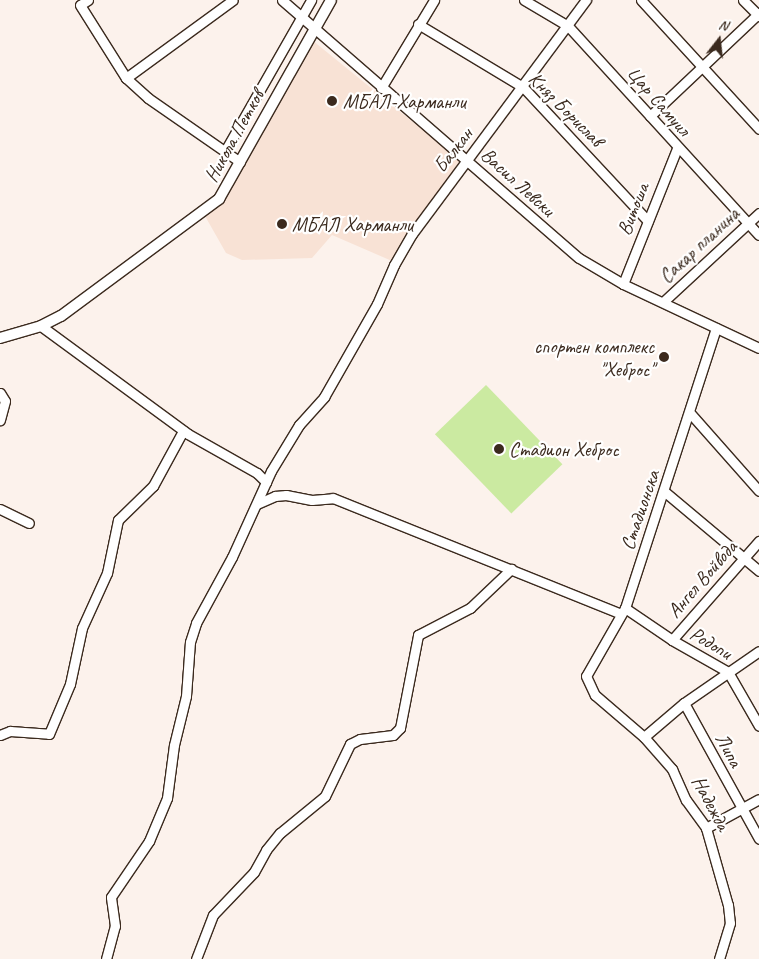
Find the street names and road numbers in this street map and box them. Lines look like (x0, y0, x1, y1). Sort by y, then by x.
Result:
street label: Цар Самуил (623, 62, 695, 140)
street label: Княз Борислав (523, 66, 609, 152)
street label: Никола Петков (199, 86, 269, 186)
street label: Балкан (428, 123, 478, 177)
street label: Васил Левски (475, 142, 561, 222)
street label: Витоша (612, 180, 654, 238)
street label: Сакар планина (653, 201, 745, 289)
street label: Стадионска (615, 467, 665, 553)
street label: Ангел Войвода (662, 536, 742, 622)
street label: Родопи (686, 621, 736, 665)
street label: Липа (710, 729, 748, 771)
street label: Надежда (687, 772, 735, 834)

